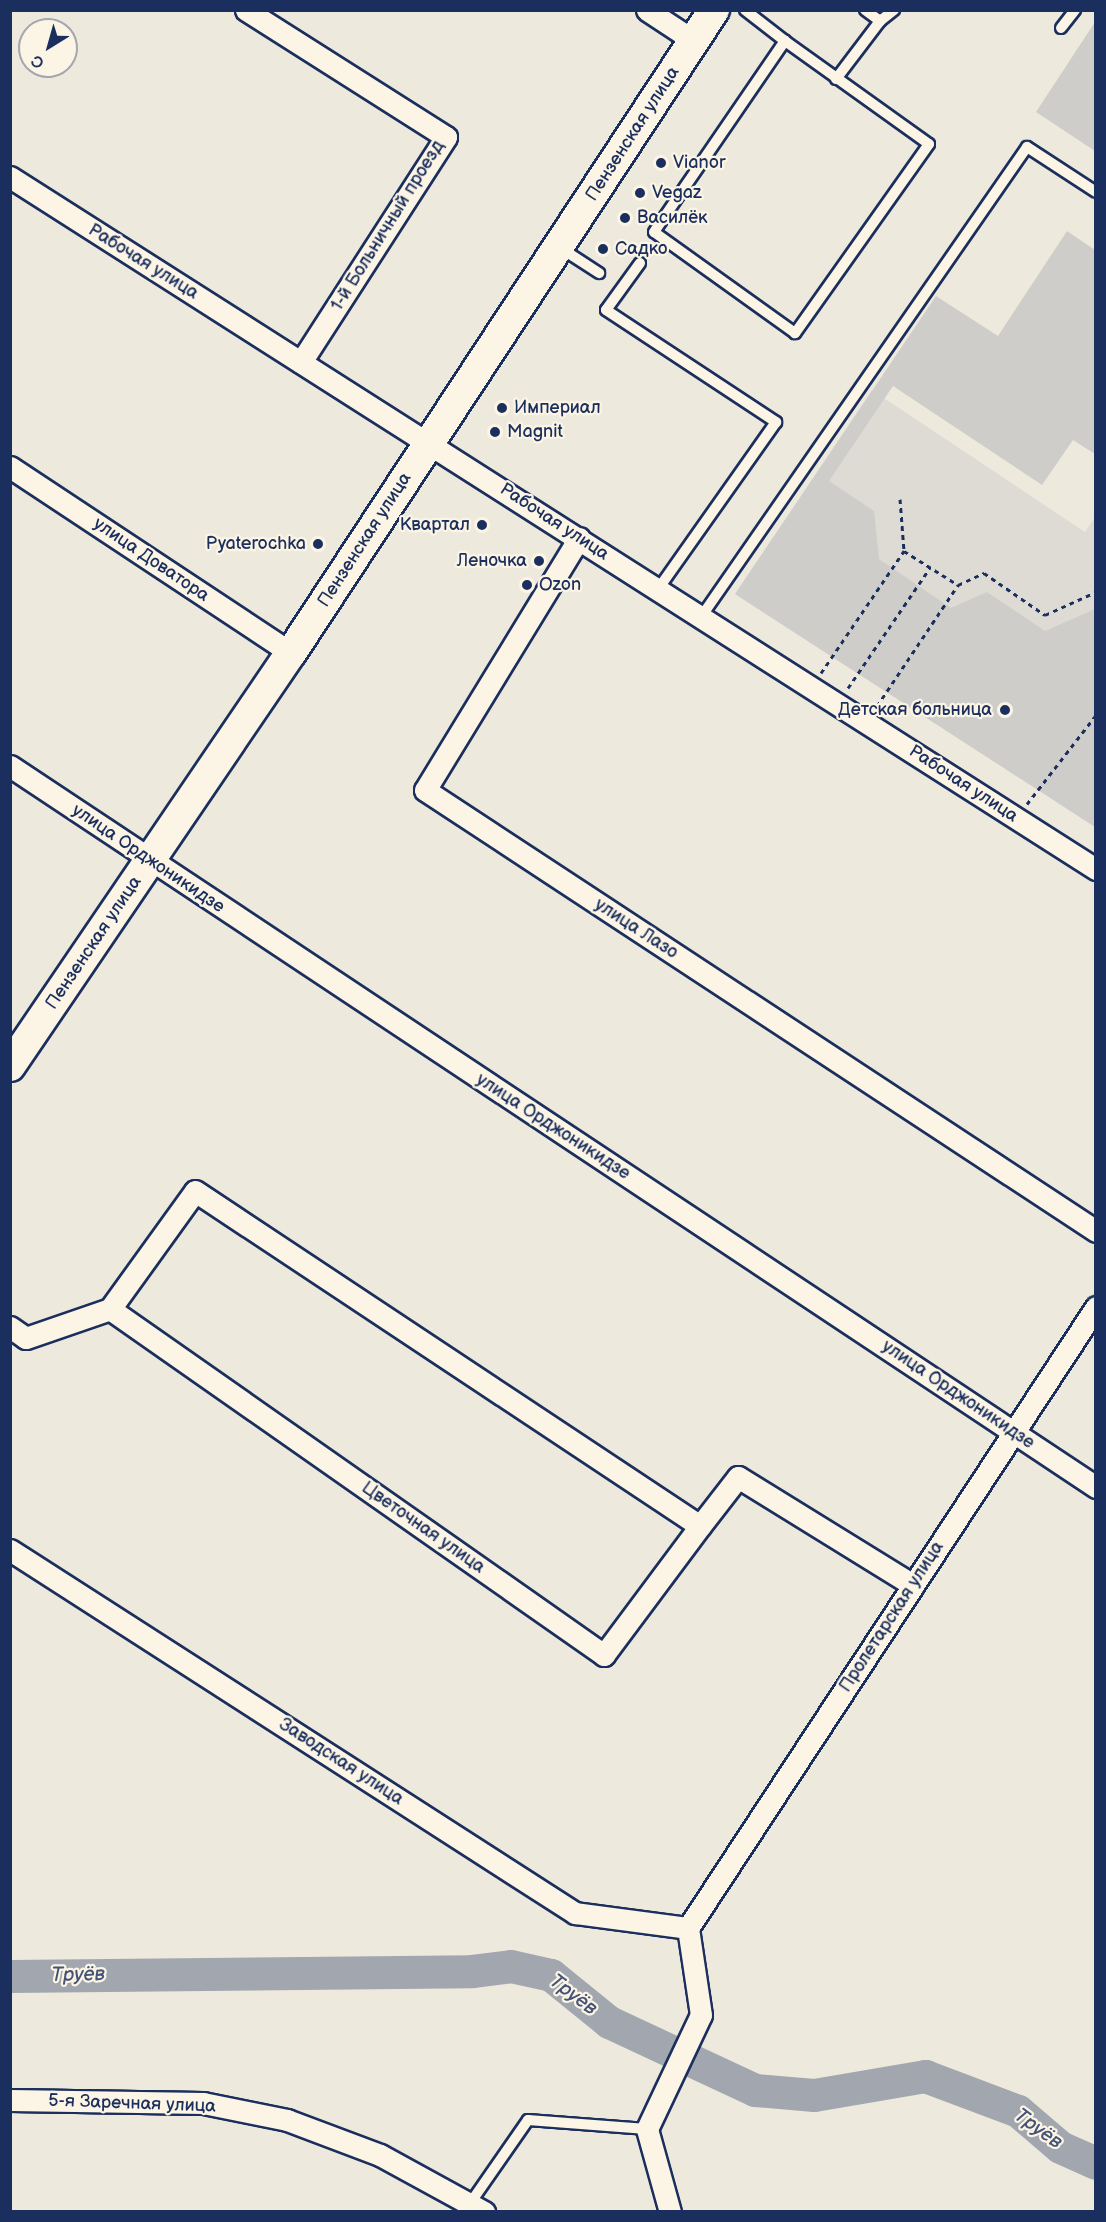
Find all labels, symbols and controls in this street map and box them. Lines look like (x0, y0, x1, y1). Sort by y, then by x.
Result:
north arrow (18, 18, 78, 78)
text: С (28, 50, 48, 72)
street label: Пензенская улица (581, 63, 685, 205)
street label: 1-й Больничный проезд (327, 137, 449, 315)
place label: Vianor (673, 152, 725, 174)
marker: Vianor (654, 156, 668, 170)
place label: Vegaz (652, 182, 702, 204)
marker: Vegaz (633, 186, 647, 200)
place label: Василёк (637, 207, 708, 229)
marker: Василёк (618, 211, 632, 225)
street label: Рабочая улица (84, 219, 202, 305)
place label: Садко (615, 238, 667, 260)
marker: Садко (596, 242, 610, 256)
place label: Империал (514, 397, 601, 419)
marker: Империал (495, 401, 509, 415)
place label: Magnit (507, 421, 563, 443)
marker: Magnit (488, 425, 502, 439)
street label: Пензенская улица (313, 469, 417, 611)
street label: Рабочая улица (495, 479, 613, 565)
street label: улица Доватора (89, 513, 213, 607)
place label: Квартал (400, 514, 470, 536)
marker: Квартал (475, 518, 489, 532)
place label: Pyaterochka (206, 533, 306, 555)
marker: Pyaterochka (311, 537, 325, 551)
place label: Леночка (457, 550, 527, 572)
marker: Леночка (532, 554, 546, 568)
place label: Ozon (539, 574, 581, 596)
marker: Ozon (520, 578, 534, 592)
place label: Детская больница (838, 699, 992, 721)
marker: Детская больница (996, 701, 1014, 719)
street label: Рабочая улица (904, 741, 1022, 827)
street label: улица Орджоникидзе (68, 800, 228, 918)
street label: Пензенская улица (41, 872, 147, 1014)
street label: улица Лазо (590, 894, 682, 964)
street label: улица Орджоникидзе (472, 1069, 634, 1185)
street label: улица Орджоникидзе (878, 1336, 1038, 1454)
street label: Цветочная улица (357, 1477, 489, 1579)
street label: Пролетарская улица (835, 1538, 949, 1696)
street label: Заводская улица (275, 1714, 407, 1810)
water label: Труёв (51, 1963, 105, 1987)
water label: Труёв (544, 1969, 602, 2021)
street label: 5-я Заречная улица (48, 2090, 216, 2118)
water label: Труёв (1009, 2104, 1067, 2154)

